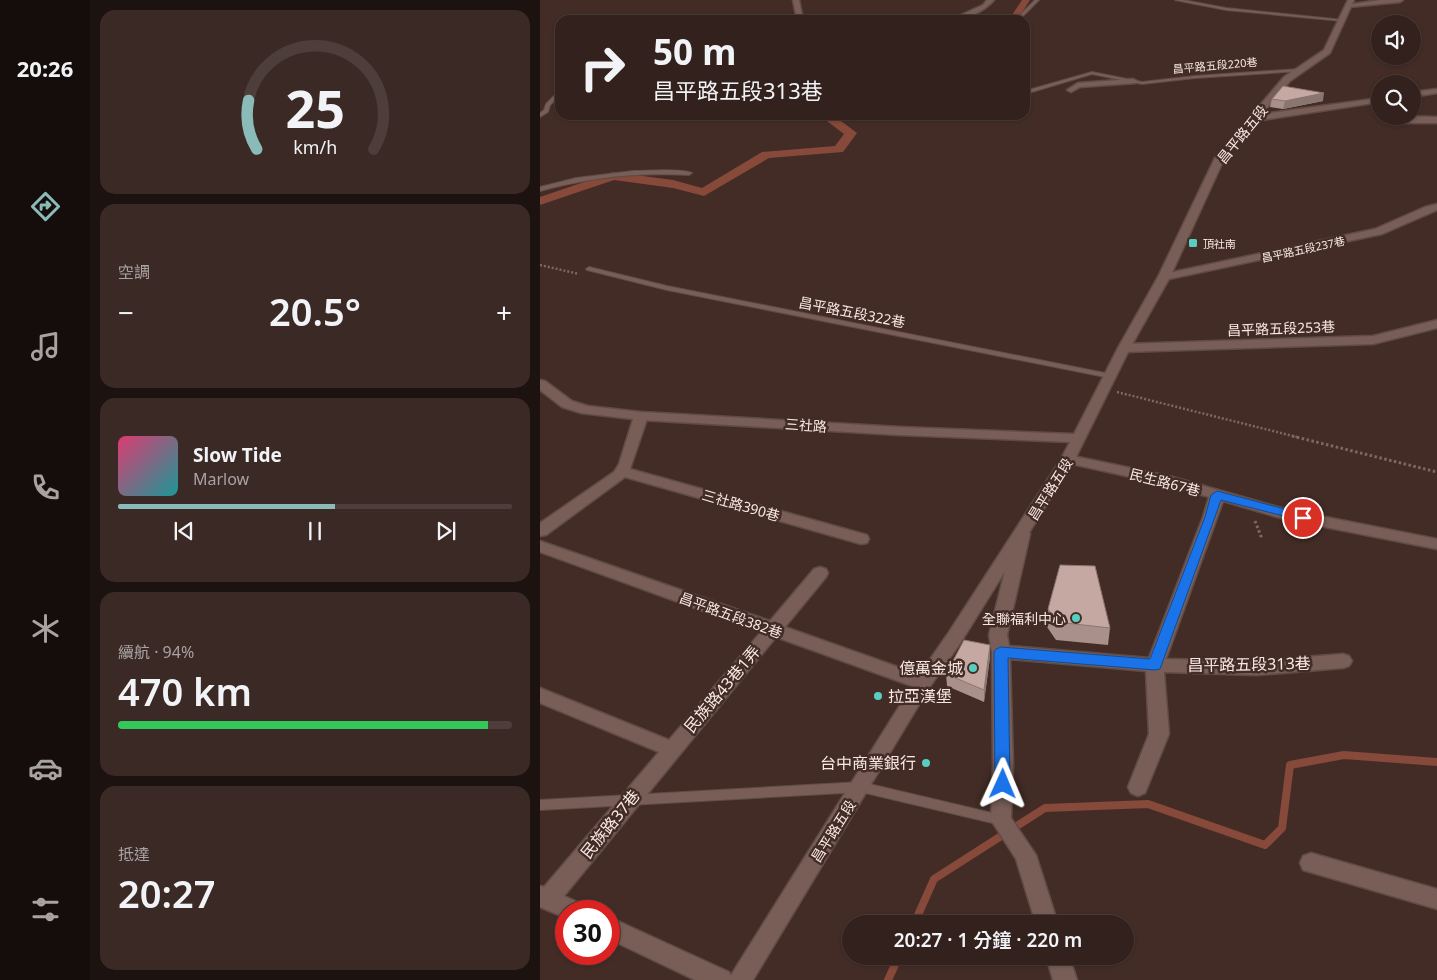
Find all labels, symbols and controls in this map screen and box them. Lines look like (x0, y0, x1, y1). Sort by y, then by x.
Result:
map controls (1371, 15, 1421, 125)
button: sound (1371, 15, 1421, 65)
text: 50 m (653, 28, 736, 75)
icon: right (570, 35, 635, 100)
text: 20:26 (17, 53, 73, 83)
street label: 昌平路五段220巷 (1172, 54, 1258, 76)
text: 25 (285, 72, 345, 143)
text: 昌平路五段313巷 (653, 75, 823, 105)
button: search (1371, 75, 1421, 125)
street label: 昌平路五段 (1213, 101, 1271, 167)
text: km/h (293, 135, 337, 159)
icon: directions (28, 189, 63, 224)
street label: 昌平路五段237巷 (1260, 233, 1346, 265)
place label: 頂社南 (1203, 236, 1236, 251)
marker: 頂社南 (1187, 237, 1199, 249)
text: 空調 (118, 261, 150, 283)
text: 20.5° (269, 285, 361, 337)
street label: 昌平路五段322巷 (797, 292, 907, 332)
text: − (118, 293, 134, 331)
text: + (496, 293, 512, 331)
street label: 昌平路五段253巷 (1227, 317, 1335, 339)
icon: music (28, 329, 63, 364)
street label: 三社路 (784, 414, 828, 436)
text: Slow Tide (193, 442, 282, 468)
street label: 昌平路五段 (1023, 454, 1077, 524)
street label: 民生路67巷 (1128, 464, 1202, 500)
text: Marlow (193, 468, 249, 490)
icon: phone (28, 470, 63, 505)
street label: 三社路390巷 (700, 485, 782, 525)
pin (1282, 497, 1324, 539)
icon: arrive (1289, 504, 1317, 532)
icon: previous (170, 517, 198, 545)
icon: pause (301, 517, 329, 545)
icon: next (432, 517, 460, 545)
street label: 昌平路五段382巷 (677, 588, 785, 642)
place label: 全聯福利中心 (982, 609, 1066, 628)
icon: climate (28, 611, 63, 646)
marker: 全聯福利中心 (1070, 612, 1082, 624)
text: 續航 · 94% (118, 641, 194, 663)
street label: 民族路43巷1弄 (679, 641, 765, 737)
street label: 昌平路五段313巷 (1187, 652, 1311, 676)
place label: 億萬金城 (899, 657, 963, 679)
marker: 億萬金城 (967, 662, 979, 674)
text: 470 km (118, 665, 252, 717)
place label: 拉亞漢堡 (888, 685, 952, 707)
marker: 拉亞漢堡 (872, 690, 884, 702)
icon: car (28, 751, 63, 786)
place label: 台中商業銀行 (820, 752, 916, 774)
marker: 台中商業銀行 (920, 757, 932, 769)
position arrow (976, 757, 1028, 809)
street label: 民族路37巷 (576, 785, 644, 863)
street label: 昌平路五段 (806, 796, 860, 866)
text: 抵達 (118, 843, 150, 865)
text: 20:27 (118, 867, 215, 919)
icon: filters (28, 892, 63, 927)
speed limit sign: 30 (555, 900, 620, 965)
text: 20:27 · 1 分鐘 · 220 m (894, 927, 1082, 953)

